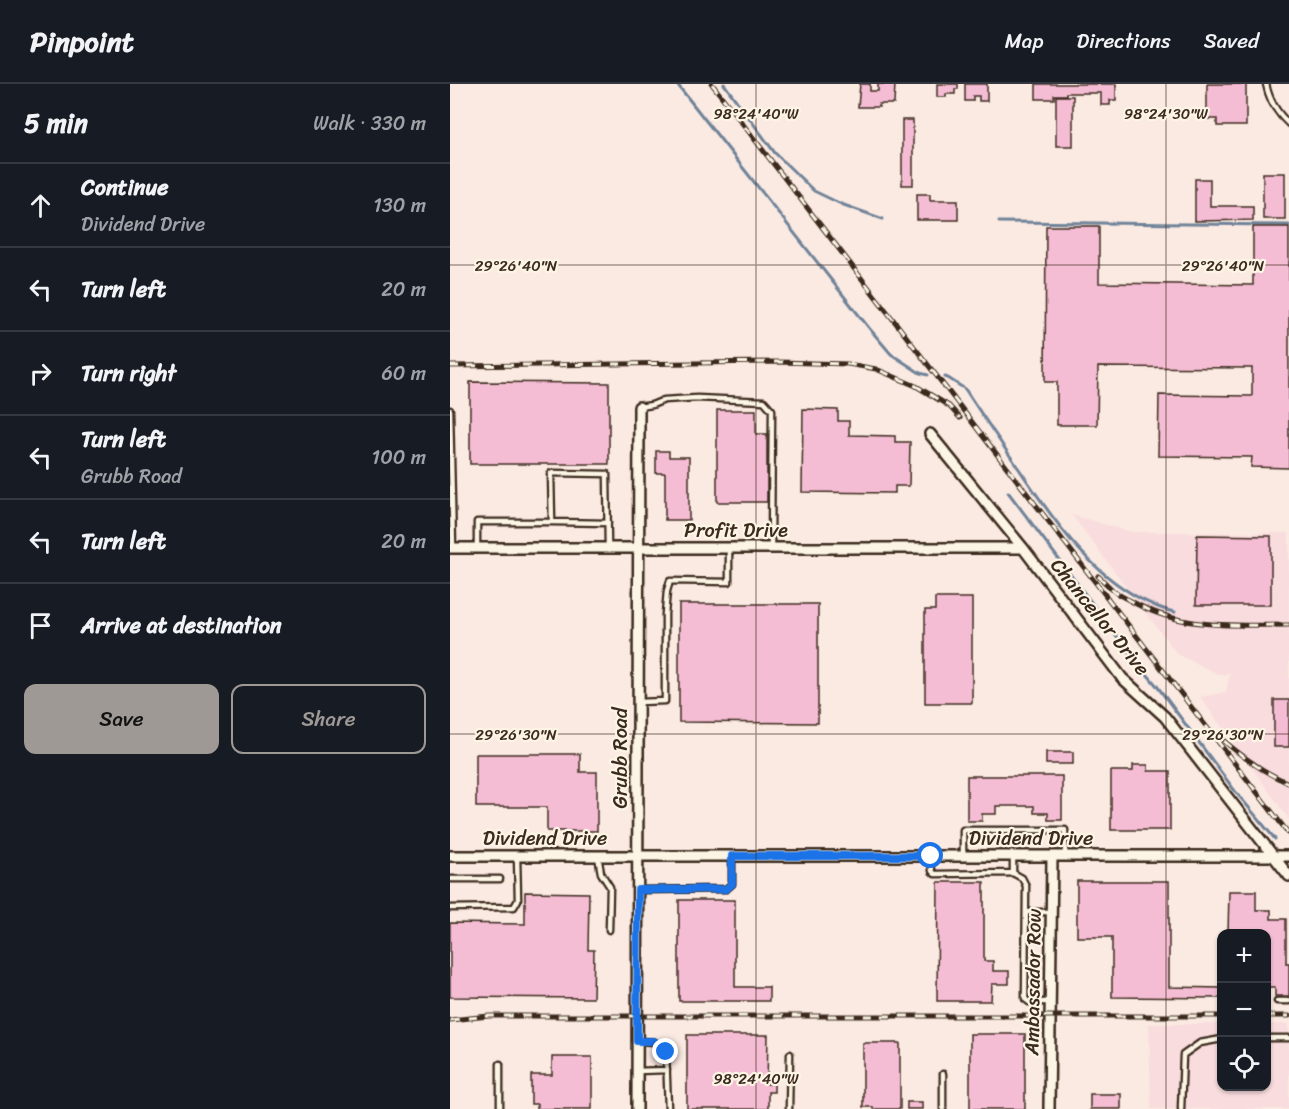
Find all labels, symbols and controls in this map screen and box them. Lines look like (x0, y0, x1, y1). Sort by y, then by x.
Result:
text: Pinpoint (30, 17, 134, 66)
text: Map (1005, 22, 1043, 60)
text: Directions (1076, 22, 1171, 60)
text: Saved (1204, 22, 1259, 60)
text: 5 min (24, 100, 88, 146)
text: 98°24'40"W (714, 101, 799, 127)
text: 98°24'30"W (1124, 101, 1208, 127)
text: Walk · 330 m (313, 106, 426, 141)
text: Continue (81, 168, 169, 207)
text: 130 m (373, 188, 426, 223)
icon: ahead (24, 189, 57, 222)
text: Dividend Drive (81, 207, 205, 242)
text: 29°26'40"N (475, 253, 558, 279)
text: 29°26'40"N (1182, 253, 1265, 279)
text: Turn left (81, 270, 166, 309)
text: 20 m (381, 272, 426, 307)
icon: left (24, 273, 57, 306)
text: Turn right (81, 354, 176, 393)
text: 60 m (381, 356, 426, 391)
icon: right (24, 357, 57, 390)
text: Turn left (81, 420, 166, 459)
text: 100 m (372, 440, 426, 475)
icon: left (24, 441, 57, 474)
text: Grubb Road (81, 459, 182, 494)
street label: Profit Drive (684, 513, 788, 548)
text: Turn left (81, 522, 166, 561)
text: 20 m (381, 524, 426, 559)
icon: left (24, 525, 57, 558)
street label: Chancellor Drive (1041, 550, 1159, 684)
text: Arrive at destination (81, 606, 282, 645)
icon: arrive (24, 609, 57, 642)
button: Save (24, 684, 219, 754)
button: Share (231, 684, 426, 754)
street label: Grubb Road (603, 706, 638, 808)
text: 29°26'30"N (475, 722, 557, 748)
text: 29°26'30"N (1182, 722, 1264, 748)
street label: Dividend Drive (483, 821, 607, 856)
street label: Dividend Drive (969, 821, 1093, 856)
route start (917, 842, 943, 868)
street label: Ambassador Row (1014, 908, 1052, 1057)
map controls (1217, 929, 1271, 1091)
button: + (1217, 929, 1271, 983)
button: − (1217, 983, 1271, 1037)
button: locate (1217, 1037, 1271, 1091)
route end (652, 1038, 678, 1064)
text: 98°24'40"W (714, 1066, 799, 1092)

